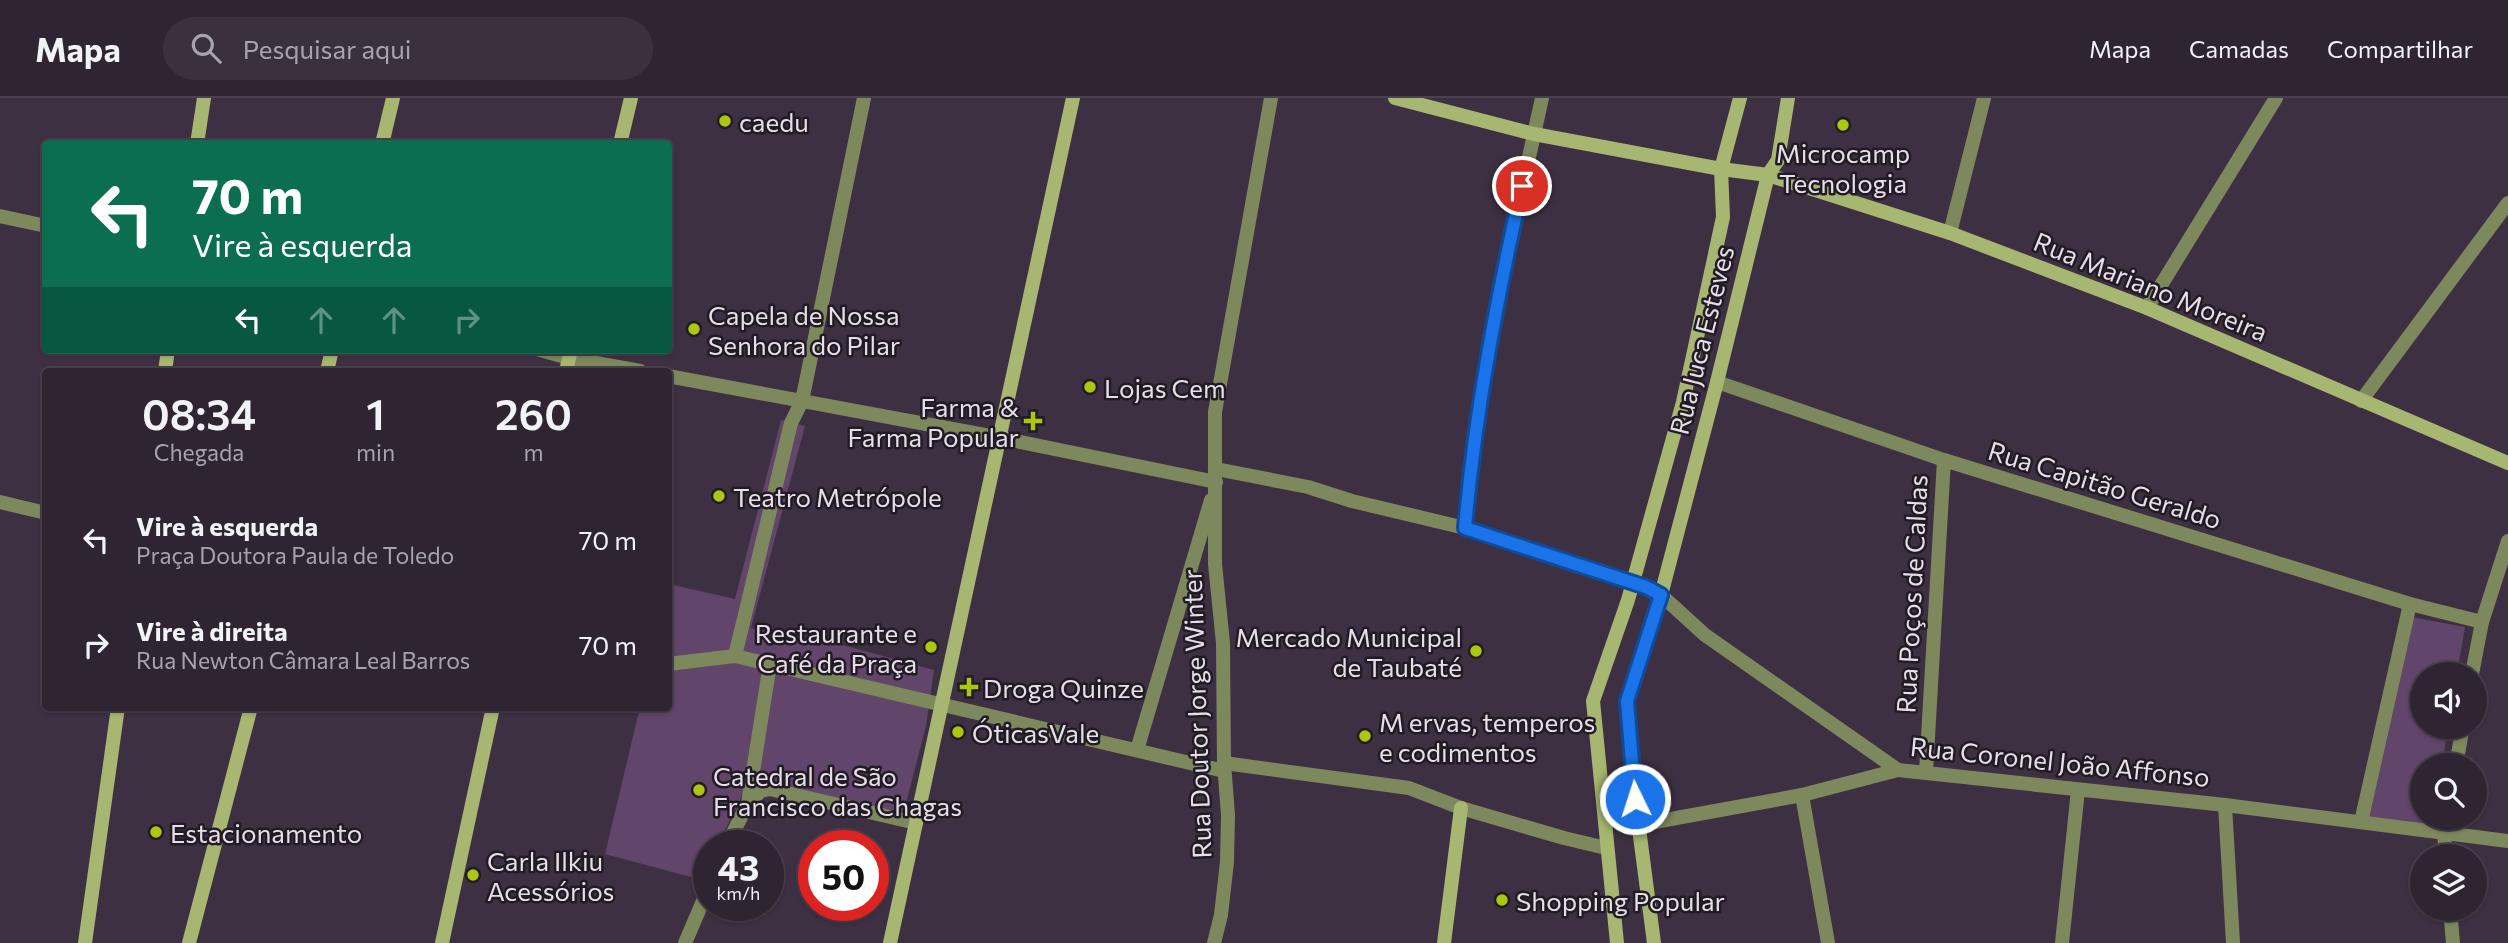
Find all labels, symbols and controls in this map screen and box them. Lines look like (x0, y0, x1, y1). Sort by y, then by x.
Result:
search box (163, 17, 653, 80)
text: Mapa (35, 28, 121, 69)
icon: search (187, 29, 225, 67)
text: Pesquisar aqui (243, 33, 411, 64)
text: Mapa (2089, 34, 2151, 63)
text: Camadas (2189, 34, 2289, 63)
text: Compartilhar (2327, 34, 2473, 63)
place label: caedu (739, 106, 809, 137)
marker: caedu (717, 113, 733, 129)
marker: Microcamp Tecnologia (1835, 117, 1851, 133)
place label: Microcamp Tecnologia (1776, 137, 1910, 198)
pin (1492, 156, 1552, 216)
text: 70 m (192, 164, 303, 224)
icon: arrive (1503, 167, 1541, 205)
icon: left (77, 168, 168, 259)
text: Vire à esquerda (192, 224, 413, 264)
street label: Rua Mariano Moreira (2030, 225, 2272, 347)
street label: Rua Juca Esteves (1663, 242, 1739, 438)
place label: Capela de Nossa Senhora do Pilar (708, 299, 900, 360)
icon: left (229, 301, 267, 339)
icon: ahead (302, 301, 340, 339)
icon: ahead (375, 301, 413, 339)
icon: right (448, 301, 486, 339)
marker: Capela de Nossa Senhora do Pilar (686, 321, 702, 337)
place label: Lojas Cem (1104, 372, 1226, 403)
marker: Lojas Cem (1082, 379, 1098, 395)
text: 08:34 (142, 387, 256, 439)
text: 1 (366, 387, 385, 439)
text: 260 (495, 387, 572, 439)
place label: Farma & Farma Popular (847, 391, 1019, 452)
marker: Farma & Farma Popular (1025, 413, 1041, 429)
street label: Rua Capitão Geraldo (1985, 434, 2225, 534)
text: Chegada (154, 438, 244, 466)
text: min (356, 438, 395, 466)
text: m (524, 438, 544, 466)
street label: Rua Poços de Caldas (1889, 474, 1933, 714)
place label: Teatro Metrópole (733, 481, 942, 512)
marker: Teatro Metrópole (711, 488, 727, 504)
text: Vire à esquerda (136, 510, 318, 541)
icon: left (77, 521, 115, 559)
text: 70 m (579, 524, 637, 555)
text: Praça Doutora Paula de Toledo (136, 541, 454, 569)
street label: Rua Doutor Jorge Winter (1175, 569, 1217, 859)
text: Vire à direita (136, 615, 288, 646)
place label: Restaurante e Café da Praça (755, 617, 917, 678)
place label: Mercado Municipal de Taubaté (1235, 621, 1462, 682)
icon: right (77, 626, 115, 664)
text: 70 m (579, 629, 637, 660)
marker: Restaurante e Café da Praça (923, 639, 939, 655)
marker: Mercado Municipal de Taubaté (1468, 643, 1484, 659)
text: Rua Newton Câmara Leal Barros (136, 646, 470, 674)
map controls (2410, 662, 2487, 921)
button: sound (2410, 662, 2487, 739)
place label: Droga Quinze (983, 672, 1144, 703)
marker: Droga Quinze (961, 679, 977, 695)
place label: M ervas, temperos e codimentos (1379, 706, 1595, 767)
place label: ÓticasVale (972, 717, 1099, 748)
marker: ÓticasVale (950, 724, 966, 740)
marker: M ervas, temperos e codimentos (1357, 728, 1373, 744)
street label: Rua Coronel João Affonso (1909, 730, 2211, 792)
button: search (2410, 753, 2487, 830)
place label: Catedral de São Francisco das Chagas (713, 760, 962, 821)
position arrow (1598, 762, 1672, 836)
marker: Catedral de São Francisco das Chagas (691, 782, 707, 798)
place label: Estacionamento (170, 817, 362, 848)
marker: Estacionamento (148, 824, 164, 840)
speed limit sign: 50 (798, 830, 889, 921)
button: layers (2410, 844, 2487, 921)
place label: Carla Ilkiu Acessórios (487, 845, 614, 906)
text: 43 (718, 845, 759, 888)
marker: Carla Ilkiu Acessórios (465, 867, 481, 883)
text: km/h (717, 882, 760, 904)
place label: Shopping Popular (1516, 885, 1725, 916)
marker: Shopping Popular (1494, 892, 1510, 908)

